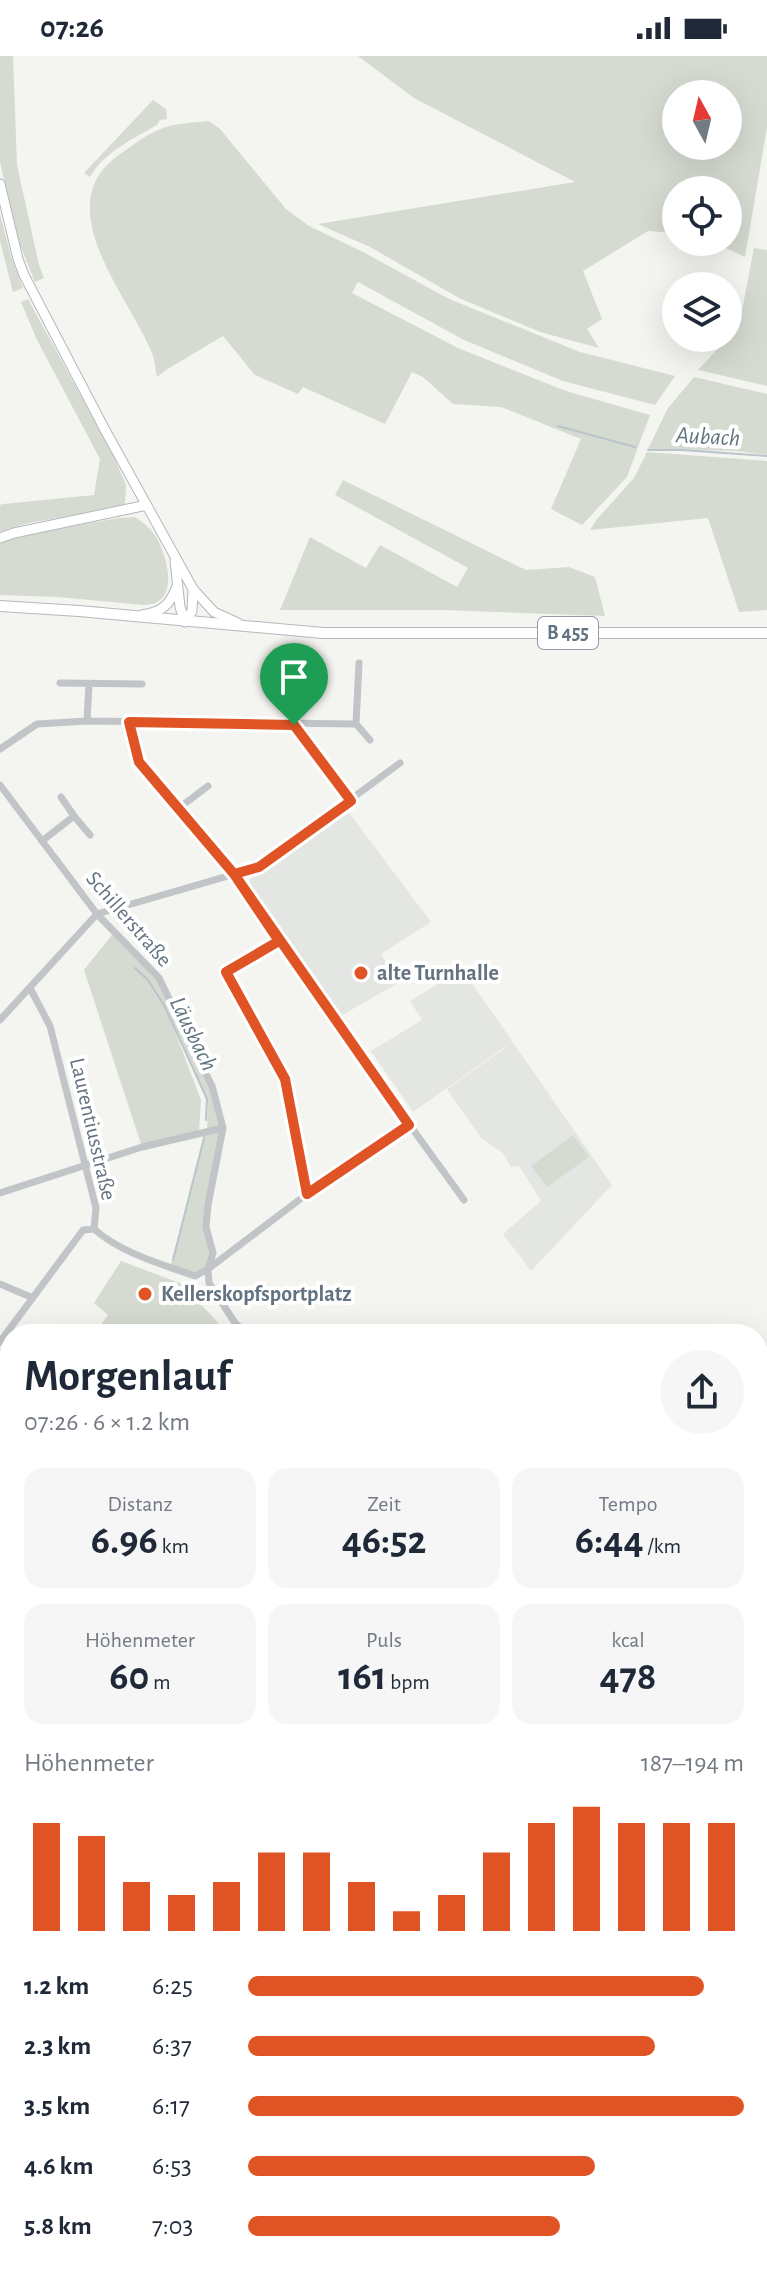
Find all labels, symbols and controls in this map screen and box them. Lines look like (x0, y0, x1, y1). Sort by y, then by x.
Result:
text: 07:26 (40, 13, 104, 43)
north arrow (662, 80, 742, 160)
map controls (662, 80, 742, 352)
button: locate (662, 176, 742, 256)
button: layers (662, 272, 742, 352)
water label: Aubach (674, 423, 741, 451)
road number: B 455 (538, 617, 598, 649)
pin (260, 643, 328, 725)
icon: arrive (272, 655, 316, 699)
street label: Schillerstraße (82, 867, 176, 971)
place label: alte Turnhalle (377, 962, 499, 984)
marker: alte Turnhalle (352, 964, 370, 982)
water label: Läusbach (165, 993, 221, 1075)
street label: Laurentiusstraße (66, 1056, 120, 1202)
place label: Kellerskopfsportplatz (161, 1283, 352, 1305)
marker: Kellerskopfsportplatz (136, 1285, 154, 1303)
button: share (660, 1350, 744, 1434)
text: Morgenlauf (24, 1355, 231, 1399)
text: 07:26 · 6 × 1.2 km (24, 1409, 190, 1435)
text: Distanz (107, 1493, 173, 1515)
text: Zeit (367, 1493, 401, 1515)
text: Tempo (598, 1493, 658, 1515)
text: 6.96 (91, 1521, 158, 1561)
text: 46:52 (342, 1521, 426, 1561)
text: 6:44 (575, 1521, 644, 1561)
text: km (158, 1535, 189, 1557)
text: /km (644, 1535, 681, 1557)
text: Höhenmeter (85, 1629, 195, 1651)
text: Puls (366, 1629, 402, 1651)
text: kcal (611, 1629, 645, 1651)
text: 60 (109, 1657, 149, 1697)
text: 161 (338, 1657, 386, 1697)
text: 478 (599, 1657, 657, 1697)
text: m (149, 1671, 171, 1693)
text: bpm (386, 1671, 430, 1693)
text: Höhenmeter (24, 1750, 154, 1776)
text: 187–194 m (641, 1750, 744, 1776)
text: 1.2 km (24, 1973, 89, 1999)
text: 6:25 (152, 1973, 193, 1999)
text: 2.3 km (24, 2033, 91, 2059)
text: 6:37 (152, 2033, 192, 2059)
text: 3.5 km (24, 2093, 90, 2119)
text: 6:17 (152, 2093, 190, 2119)
text: 4.6 km (24, 2153, 93, 2179)
text: 6:53 (152, 2153, 192, 2179)
text: 5.8 km (24, 2213, 92, 2239)
text: 7:03 (152, 2213, 193, 2239)

